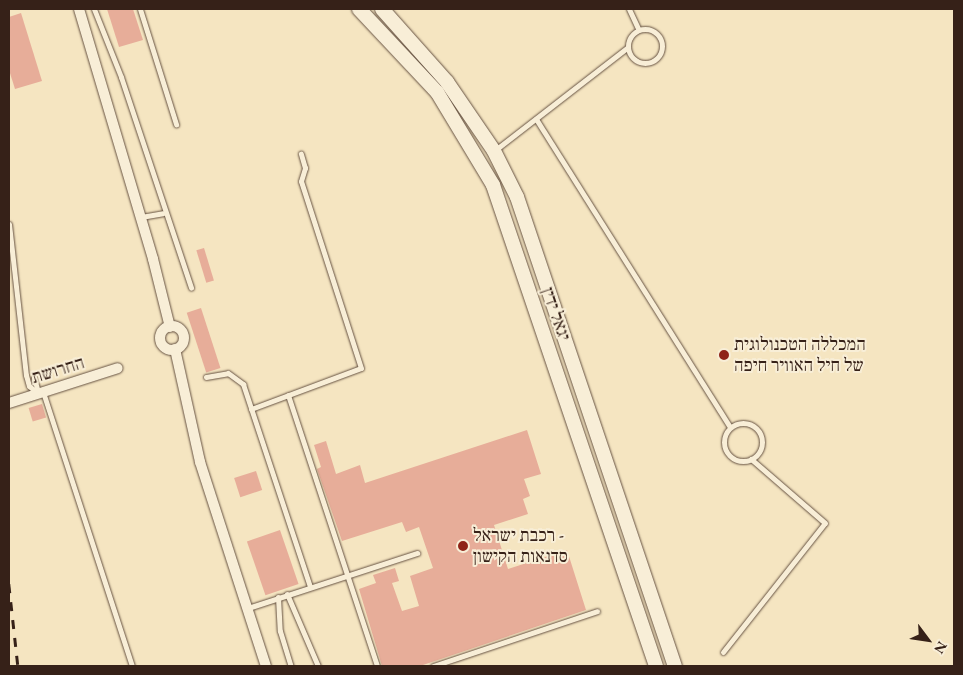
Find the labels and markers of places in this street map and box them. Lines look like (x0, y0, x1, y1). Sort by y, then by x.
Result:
place label: המכללה הטכנולוגית של חיל האוויר חיפה (734, 334, 866, 376)
marker: המכללה הטכנולוגית של חיל האוויר חיפה (718, 349, 730, 361)
place label: רכבת ישראל - סדנאות הקישון (473, 525, 568, 568)
marker: רכבת ישראל - סדנאות הקישון (457, 540, 469, 552)

